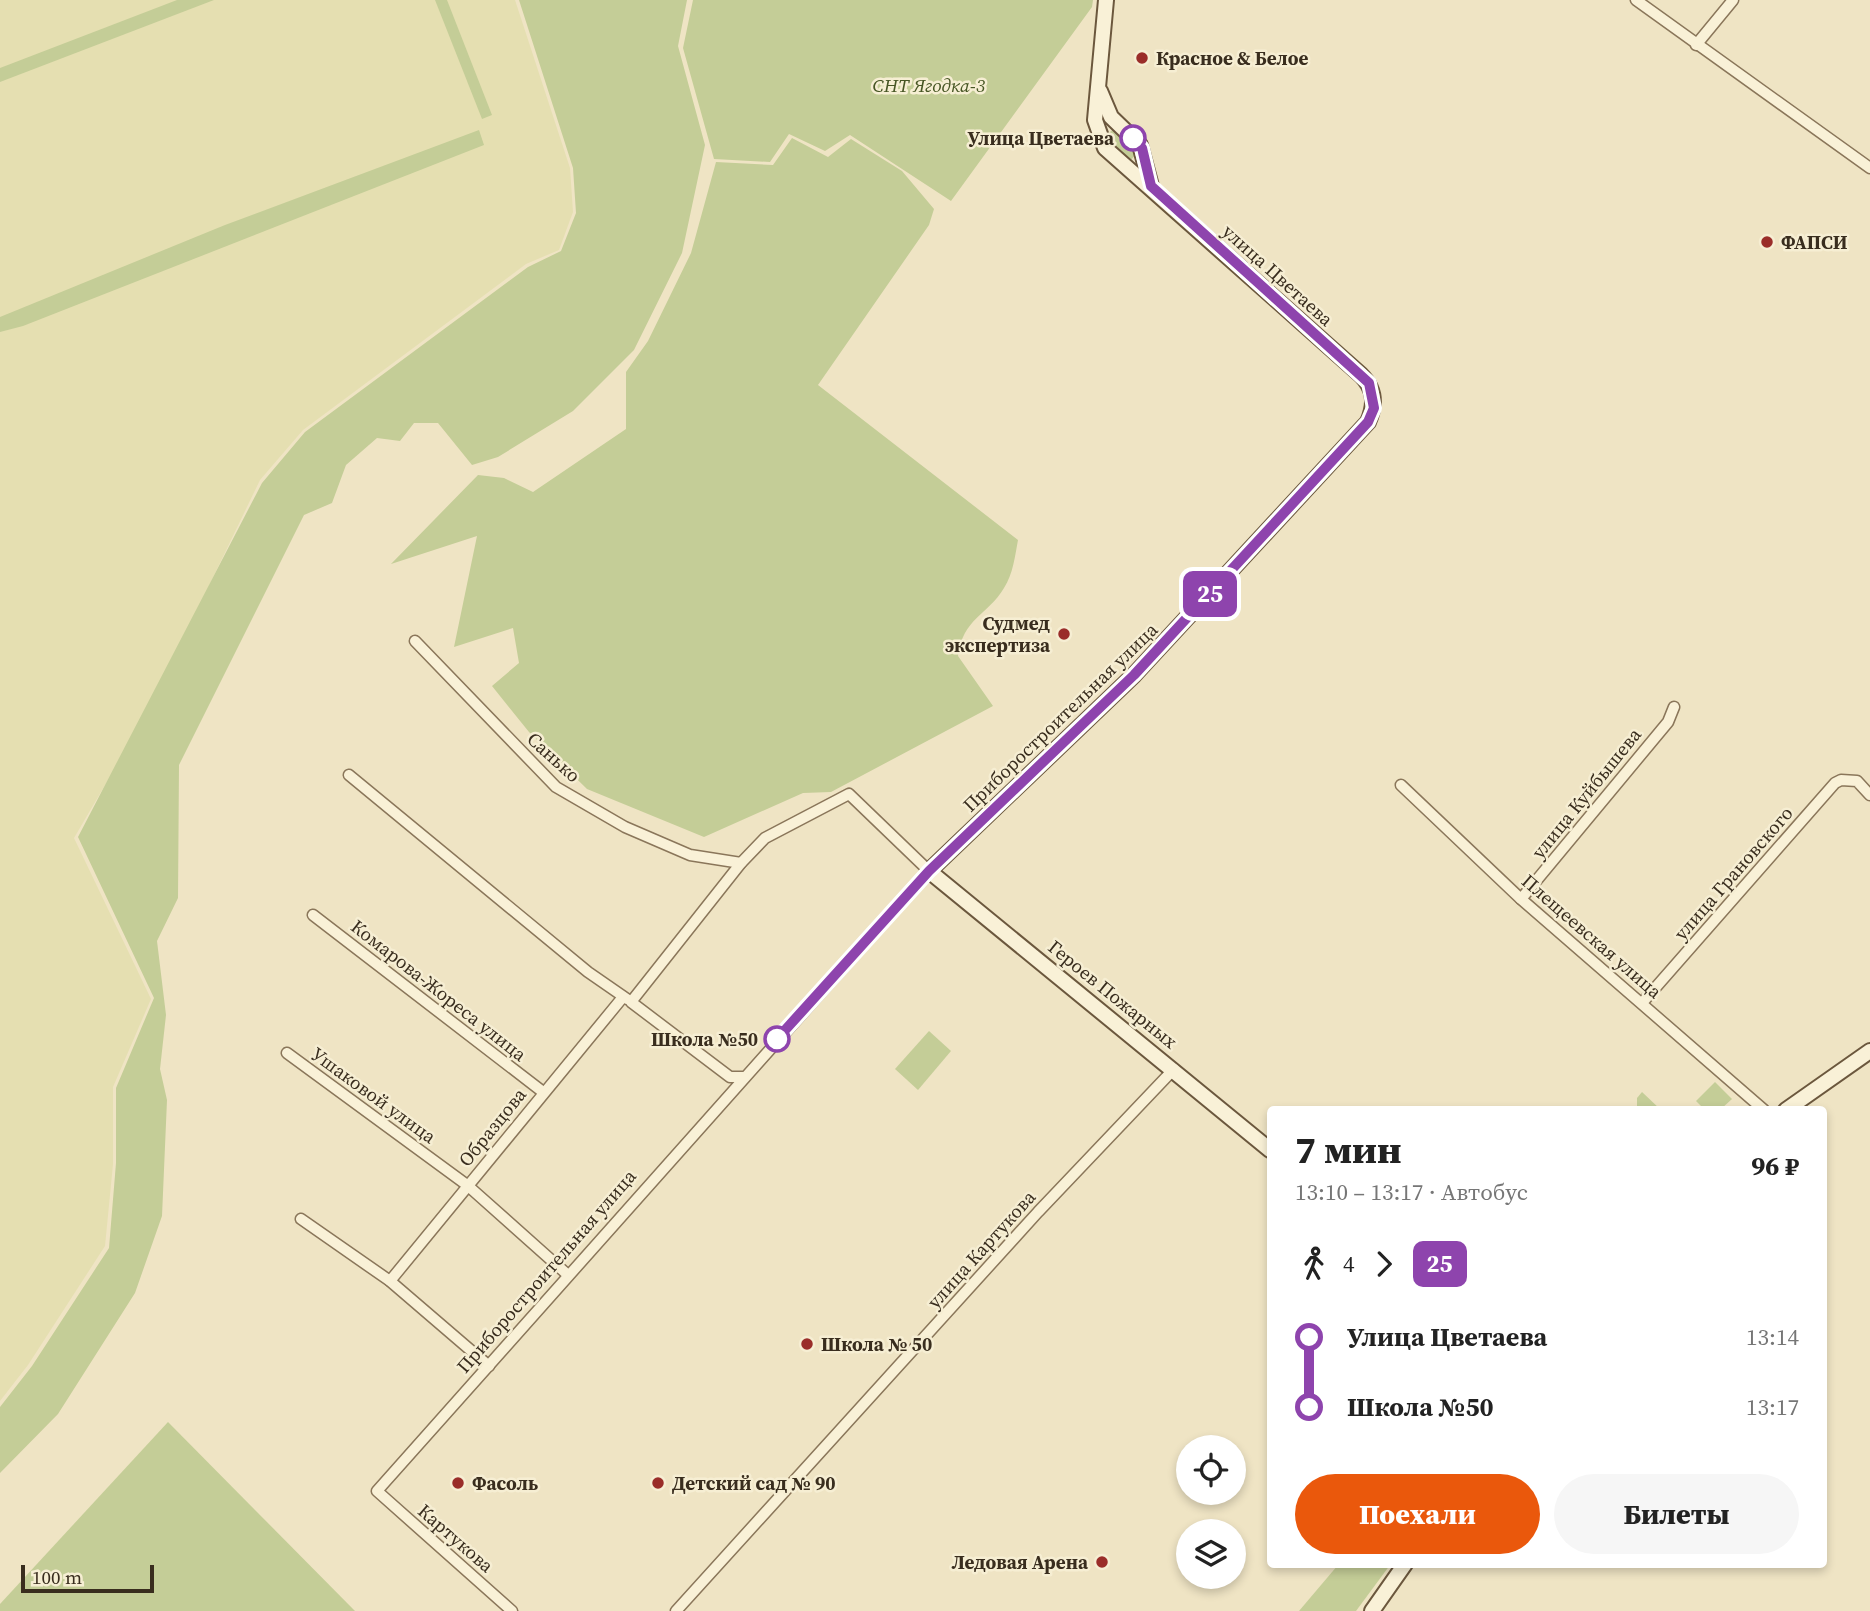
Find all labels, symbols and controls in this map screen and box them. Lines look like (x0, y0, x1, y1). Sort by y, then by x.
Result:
place label: Красное & Белое (1156, 45, 1309, 71)
marker: Красное & Белое (1134, 50, 1150, 66)
park label: СНТ Ягодка-3 (872, 72, 986, 98)
place label: Улица Цветаева (968, 125, 1115, 151)
marker: Улица Цветаева (1120, 125, 1146, 151)
street label: улица Цветаева (1217, 218, 1339, 332)
place label: ФАПСИ (1781, 229, 1848, 255)
marker: ФАПСИ (1759, 234, 1775, 250)
line badge: 25 (1178, 571, 1242, 617)
text: 25 (1197, 577, 1223, 610)
place label: Судмед экспертиза (945, 610, 1051, 658)
street label: Приборостроительная улица (957, 616, 1163, 817)
marker: Судмед экспертиза (1056, 626, 1072, 642)
street label: улица Куйбышева (1525, 722, 1647, 864)
street label: Санько (522, 726, 586, 788)
street label: улица Грановского (1668, 801, 1798, 945)
street label: Плещеевская улица (1516, 868, 1668, 1004)
street label: Комарова-Жореса улица (346, 913, 533, 1067)
street label: Героев Пожарных (1043, 934, 1183, 1054)
place label: Школа №50 (651, 1026, 758, 1052)
marker: Школа №50 (764, 1026, 790, 1052)
street label: Ушаковой улица (306, 1041, 442, 1149)
street label: Образцова (452, 1082, 532, 1172)
text: 7 мин (1295, 1124, 1402, 1176)
text: 96 ₽ (1751, 1148, 1799, 1184)
street label: Приборостроительная улица (450, 1163, 642, 1378)
text: 13:10 – 13:17 · Автобус (1295, 1176, 1528, 1208)
street label: улица Картукова (921, 1184, 1041, 1314)
icon: walk (1295, 1245, 1333, 1283)
icon: forward (1365, 1245, 1403, 1283)
text: 25 (1427, 1247, 1453, 1280)
text: 4 (1343, 1248, 1355, 1280)
text: Улица Цветаева (1347, 1319, 1547, 1355)
text: 13:14 (1746, 1321, 1799, 1353)
place label: Школа № 50 (821, 1331, 932, 1357)
marker: Школа № 50 (799, 1336, 815, 1352)
text: Школа №50 (1347, 1389, 1494, 1425)
text: 13:17 (1746, 1391, 1799, 1423)
map controls (1176, 1435, 1246, 1589)
button: locate (1176, 1435, 1246, 1505)
place label: Фасоль (472, 1470, 538, 1496)
place label: Детский сад № 90 (672, 1470, 836, 1496)
button: Поехали (1295, 1474, 1540, 1554)
button: Билеты (1554, 1474, 1799, 1554)
marker: Фасоль (450, 1475, 466, 1491)
marker: Детский сад № 90 (650, 1475, 666, 1491)
street label: Картукова (412, 1498, 500, 1578)
button: layers (1176, 1519, 1246, 1589)
place label: Ледовая Арена (951, 1549, 1089, 1575)
marker: Ледовая Арена (1094, 1554, 1110, 1570)
scale bar (21, 1562, 154, 1594)
text: 100 m (32, 1564, 82, 1590)

